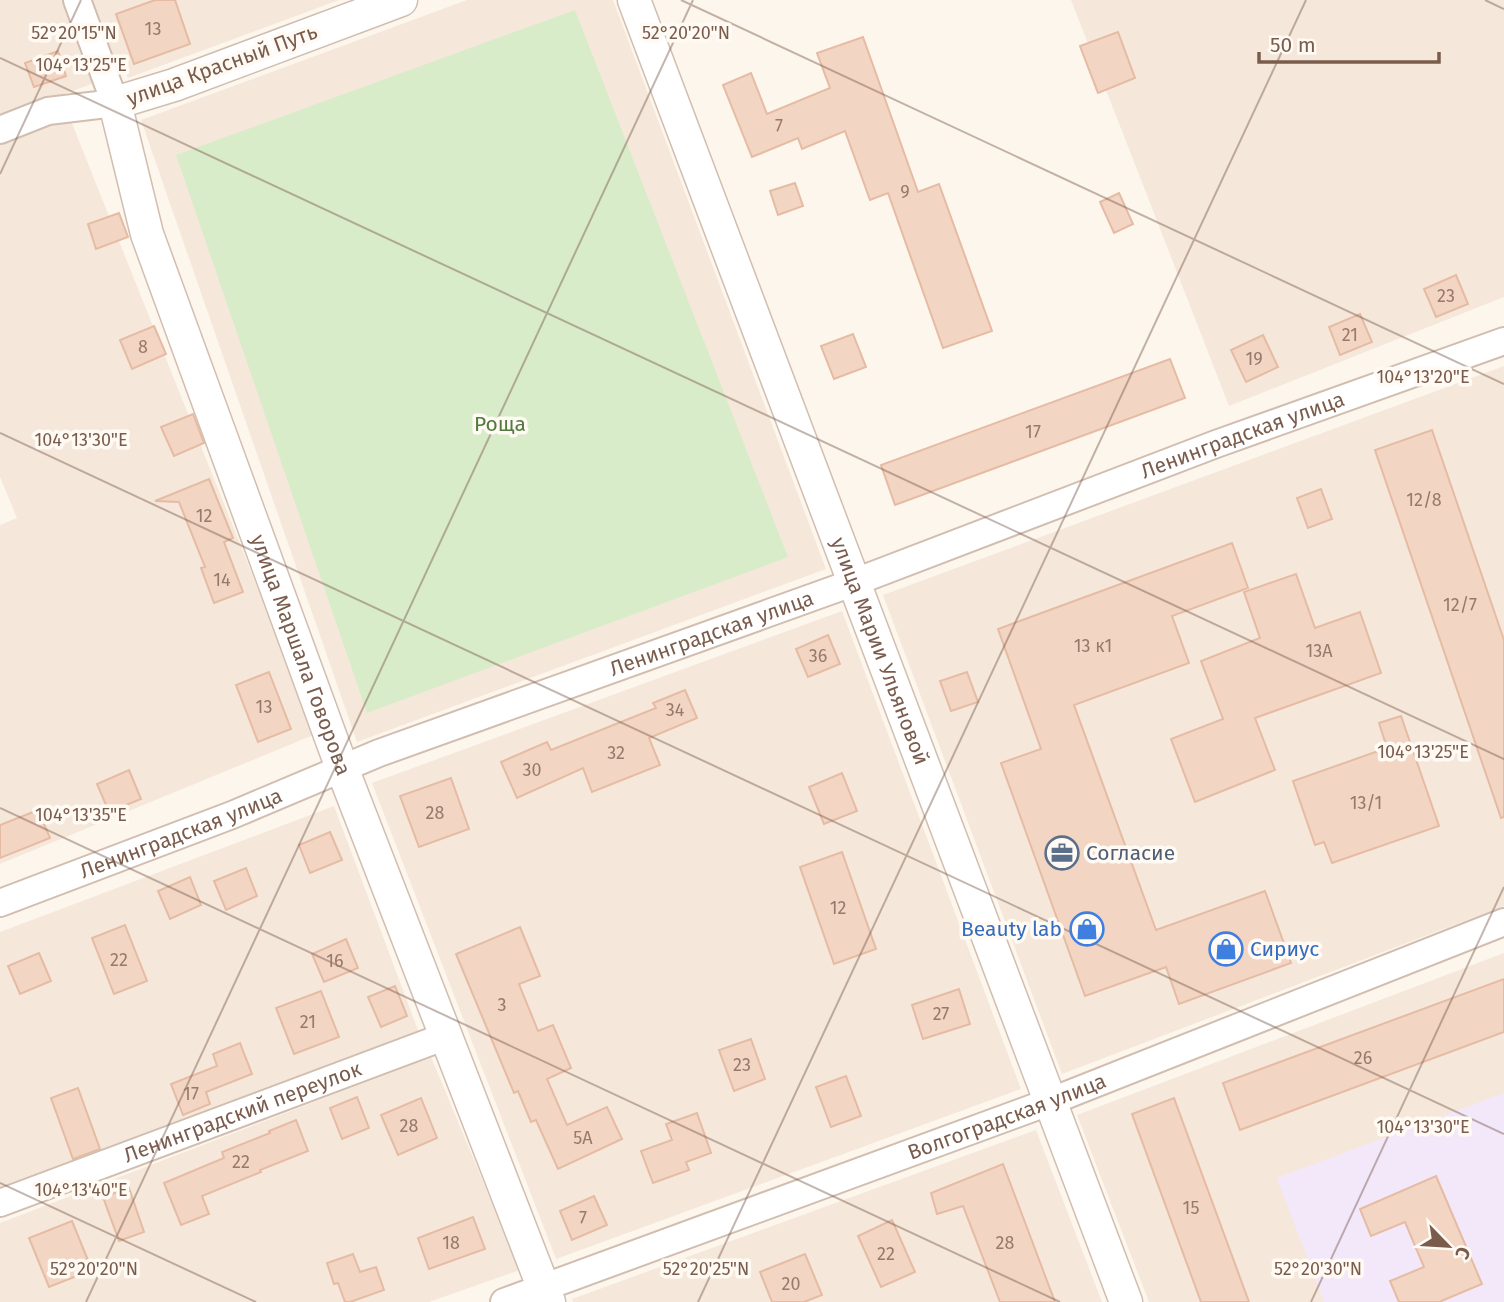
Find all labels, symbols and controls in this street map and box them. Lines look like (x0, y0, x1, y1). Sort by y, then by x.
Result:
street label: улица Красный Путь (123, 18, 321, 112)
house number: 13 (145, 18, 161, 40)
scale bar (1259, 21, 1439, 65)
text: 52°20'15"N (31, 22, 117, 44)
text: 52°20'20"N (642, 22, 730, 44)
text: 50 m (1270, 32, 1316, 58)
text: 104°13'25"E (35, 54, 127, 76)
house number: 7 (775, 115, 783, 137)
house number: 9 (900, 181, 910, 203)
house number: 23 (1437, 285, 1455, 307)
house number: 21 (1342, 324, 1358, 346)
house number: 8 (138, 336, 148, 358)
house number: 19 (1245, 348, 1263, 370)
text: 104°13'20"E (1376, 366, 1470, 388)
street label: Ленинградская улица (1137, 386, 1348, 485)
park label: Роща (474, 411, 526, 437)
house number: 17 (1025, 421, 1041, 443)
text: 104°13'30"E (34, 429, 128, 451)
house number: 12/8 (1406, 489, 1442, 511)
house number: 12 (196, 505, 212, 527)
street label: улица Маршала Говорова (245, 531, 357, 779)
street label: улица Марии Ульяновой (825, 534, 935, 769)
house number: 14 (213, 569, 231, 591)
street label: Ленинградская улица (606, 585, 817, 682)
house number: 12/7 (1443, 594, 1477, 616)
house number: 13 к1 (1074, 635, 1112, 657)
house number: 13А (1305, 640, 1333, 662)
house number: 36 (809, 645, 827, 667)
house number: 13 (256, 696, 272, 718)
house number: 34 (666, 699, 685, 721)
text: 104°13'25"E (1377, 741, 1469, 763)
house number: 32 (607, 742, 625, 764)
house number: 30 (522, 759, 542, 781)
street label: Ленинградская улица (76, 782, 286, 884)
house number: 13/1 (1350, 792, 1382, 814)
house number: 28 (426, 802, 444, 824)
text: 104°13'35"E (35, 804, 127, 826)
office icon: Согласие (1043, 834, 1081, 872)
place label: Согласие (1086, 840, 1175, 866)
house number: 12 (830, 897, 846, 919)
shop icon: Beauty lab (1068, 910, 1106, 948)
place label: Beauty lab (961, 916, 1062, 942)
shop icon: Сириус (1207, 930, 1245, 968)
place label: Сириус (1250, 936, 1319, 962)
house number: 22 (110, 949, 128, 971)
house number: 16 (326, 950, 344, 972)
house number: 3 (498, 994, 506, 1016)
house number: 27 (933, 1003, 949, 1025)
house number: 21 (300, 1011, 316, 1033)
house number: 26 (1354, 1047, 1372, 1069)
house number: 23 (733, 1054, 751, 1076)
street label: Ленинградский переулок (120, 1056, 365, 1169)
street label: Волгоградская улица (904, 1068, 1110, 1166)
house number: 17 (183, 1083, 199, 1105)
house number: 28 (400, 1115, 418, 1137)
text: 104°13'30"E (1376, 1116, 1470, 1138)
house number: 5А (573, 1127, 593, 1149)
house number: 22 (232, 1151, 250, 1173)
text: 104°13'40"E (34, 1179, 128, 1201)
house number: 15 (1183, 1197, 1199, 1219)
house number: 7 (579, 1207, 587, 1229)
north arrow (1413, 1211, 1483, 1281)
house number: 18 (442, 1232, 460, 1254)
house number: 28 (996, 1232, 1014, 1254)
house number: 22 (877, 1243, 895, 1265)
text: С (1450, 1243, 1476, 1263)
text: 52°20'20"N (50, 1258, 138, 1280)
text: 52°20'25"N (663, 1258, 749, 1280)
text: 52°20'30"N (1274, 1258, 1362, 1280)
house number: 20 (782, 1273, 800, 1295)

